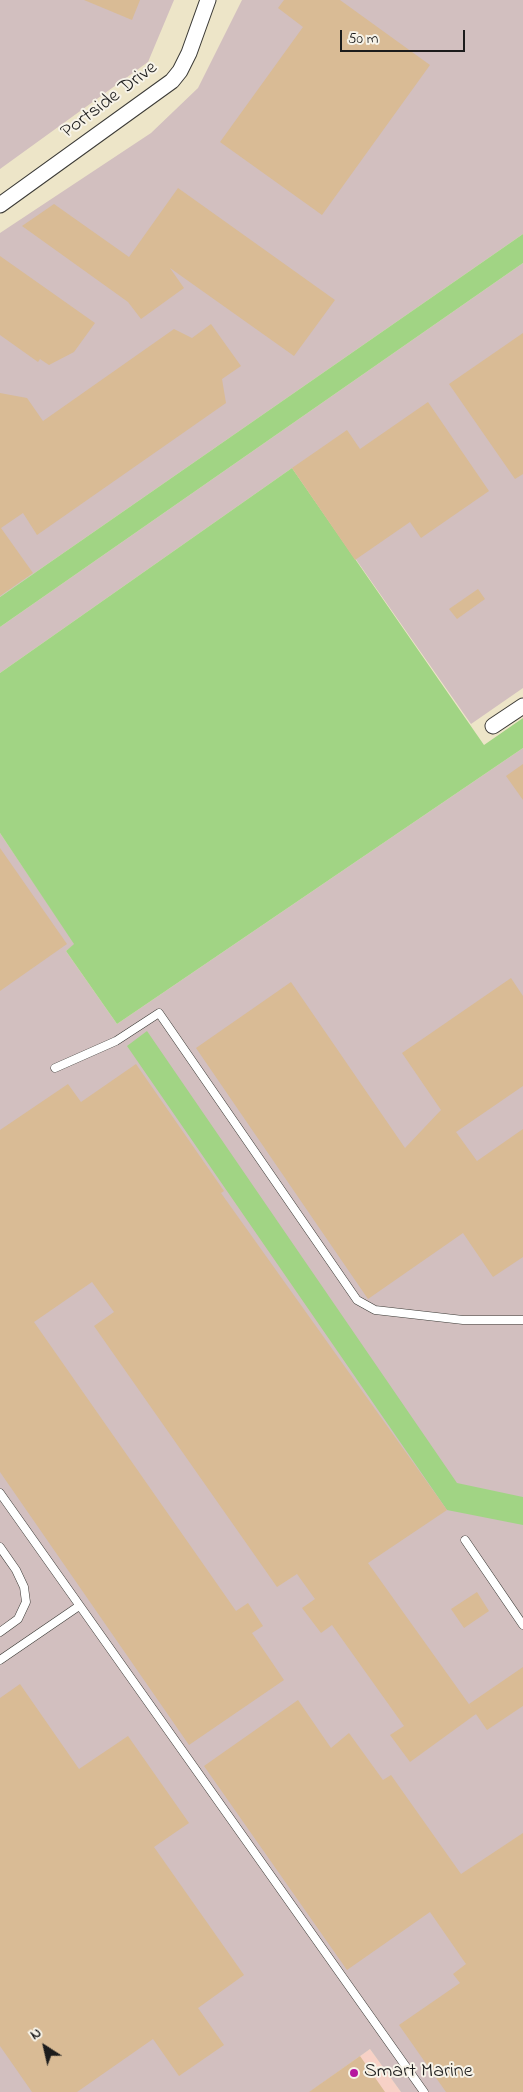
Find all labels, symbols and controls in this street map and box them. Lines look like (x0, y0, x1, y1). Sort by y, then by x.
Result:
scale bar (343, 20, 468, 52)
text: 50 m (348, 28, 378, 50)
street label: Portside Drive (57, 57, 163, 145)
north arrow (20, 2022, 70, 2072)
text: N (26, 2023, 46, 2046)
place label: Smart Marine (364, 2061, 473, 2085)
marker: Smart Marine (348, 2067, 360, 2079)

